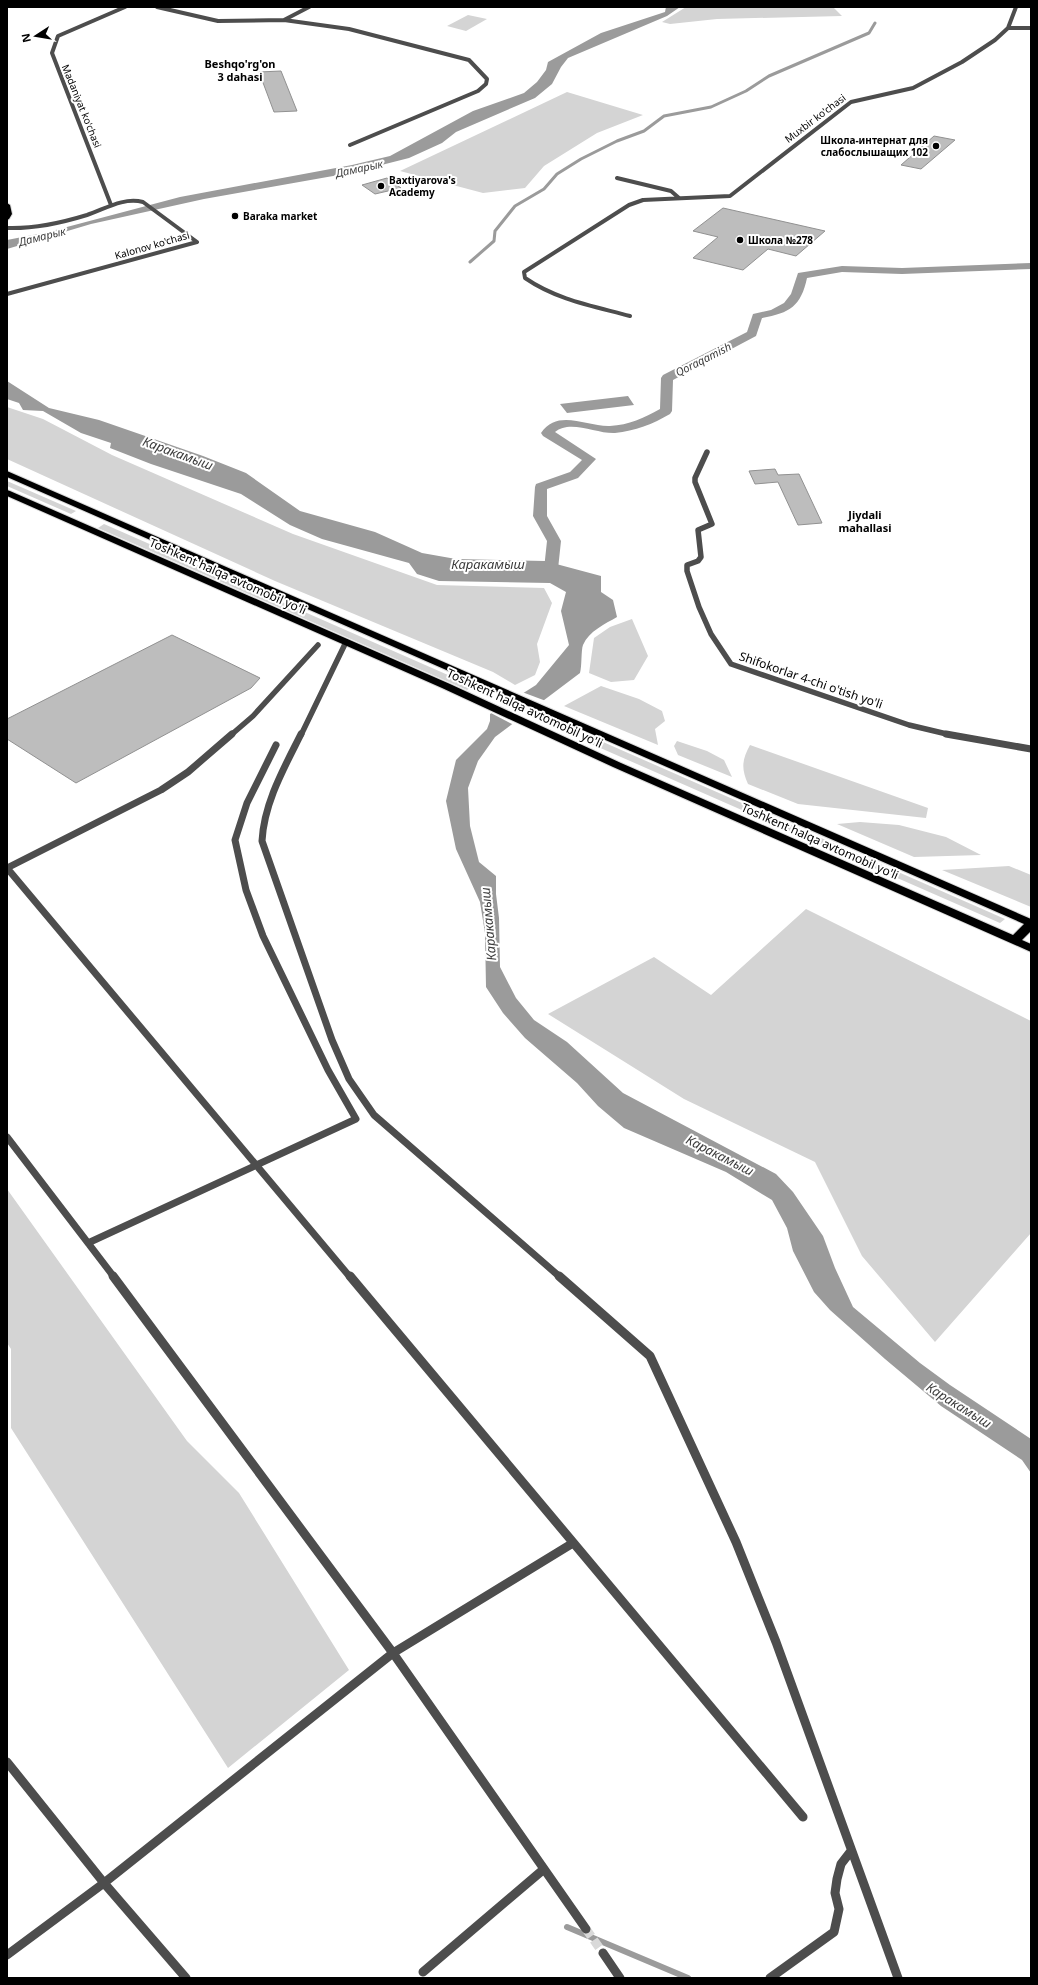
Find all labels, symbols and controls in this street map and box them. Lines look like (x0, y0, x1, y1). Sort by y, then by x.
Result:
north arrow (16, 16, 56, 56)
text: N (17, 32, 34, 44)
district label: Beshqo'rg'on 3 dahasi (205, 56, 275, 84)
street label: Madaniyat ko'chasi (59, 62, 105, 150)
street label: Muxbir ko'chasi (782, 90, 848, 146)
place label: Школа-интернат для слабослышащих 102 (820, 133, 928, 159)
marker: Школа-интернат для слабослышащих 102 (931, 141, 941, 151)
water label: Дамарык (333, 156, 385, 181)
place label: Baxtiyarova's Academy (389, 173, 456, 199)
marker: Baxtiyarova's Academy (376, 181, 386, 191)
place label: Baraka market (243, 209, 318, 223)
marker: Baraka market (230, 211, 240, 221)
water label: Дамарык (16, 223, 68, 249)
street label: Kalonov ko'chasi (113, 228, 191, 262)
place label: Школа №278 (748, 233, 813, 247)
marker: Школа №278 (735, 235, 745, 245)
water label: Qoraqamish (673, 339, 733, 379)
water label: Каракамыш (140, 432, 216, 474)
district label: Jiydali mahallasi (838, 507, 892, 535)
street label: Toshkent halqa avtomobil yo'li (147, 534, 309, 618)
water label: Каракамыш (451, 555, 525, 573)
street label: Shifokorlar 4-chi o'tish yo'li (737, 647, 885, 713)
street label: Toshkent halqa avtomobil yo'li (444, 664, 606, 752)
street label: Toshkent halqa avtomobil yo'li (739, 799, 901, 883)
water label: Каракамыш (476, 887, 500, 961)
water label: Каракамыш (683, 1130, 757, 1180)
water label: Каракамыш (923, 1378, 995, 1432)

